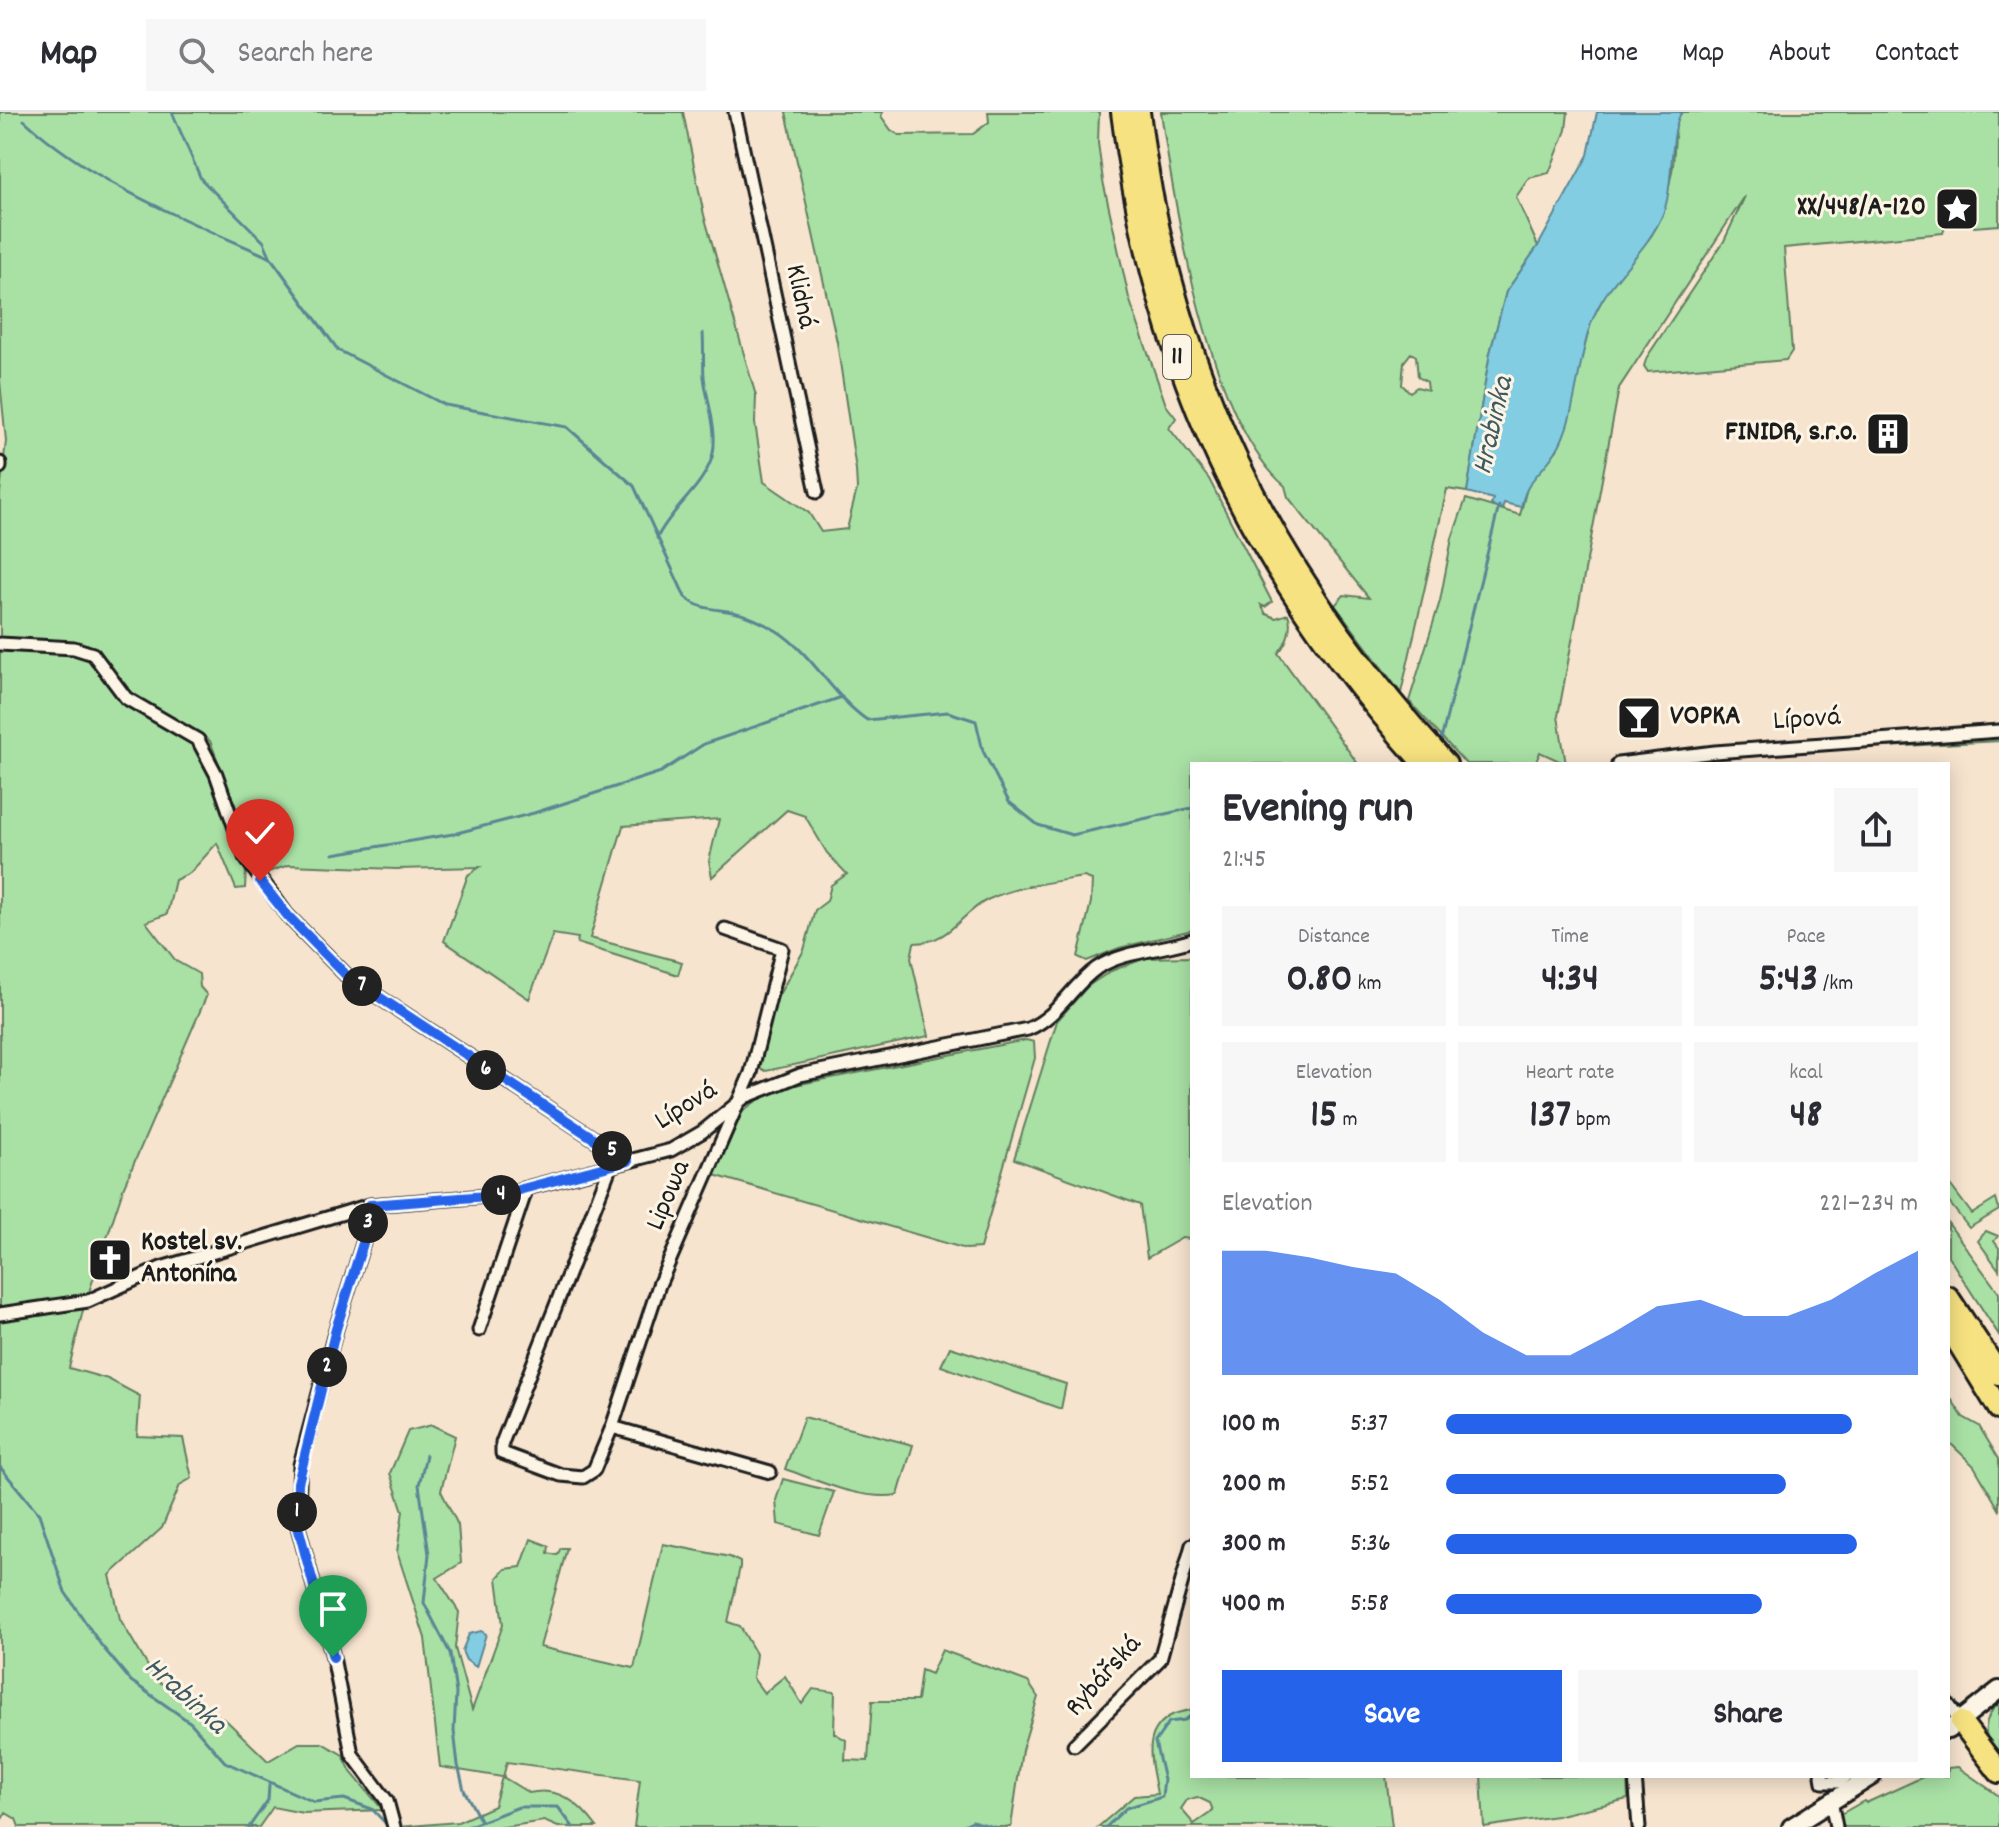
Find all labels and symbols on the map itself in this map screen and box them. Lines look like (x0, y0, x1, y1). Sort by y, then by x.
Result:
place icon: XX/448/A-120 (1933, 185, 1981, 233)
place label: XX/448/A-120 (1797, 189, 1926, 229)
street label: Klidná (773, 261, 825, 333)
road number: 11 (1163, 335, 1191, 379)
water label: Hrabinka (1463, 371, 1528, 479)
building icon: FINIDR, s.r.o. (1864, 410, 1912, 458)
place label: FINIDR, s.r.o. (1725, 414, 1857, 454)
bar icon: VOPKA (1615, 694, 1663, 742)
place label: VOPKA (1670, 698, 1740, 738)
street label: Lípová (1772, 699, 1842, 743)
pin (226, 799, 294, 881)
pin: 7 (342, 966, 382, 1006)
pin: 6 (466, 1050, 506, 1090)
street label: Lípová (648, 1072, 726, 1142)
pin: 5 (592, 1131, 632, 1171)
street label: Lipowa (637, 1154, 703, 1237)
pin: 4 (481, 1175, 521, 1215)
pin: 3 (348, 1203, 388, 1243)
place label: Kostel sv. Antonína (141, 1224, 242, 1296)
church icon: Kostel sv. Antonína (86, 1236, 134, 1284)
pin: 2 (307, 1347, 347, 1387)
pin: 1 (277, 1492, 317, 1532)
pin (299, 1575, 367, 1657)
street label: Rybářská (1057, 1627, 1153, 1727)
water label: Hrabinka (133, 1648, 237, 1747)

